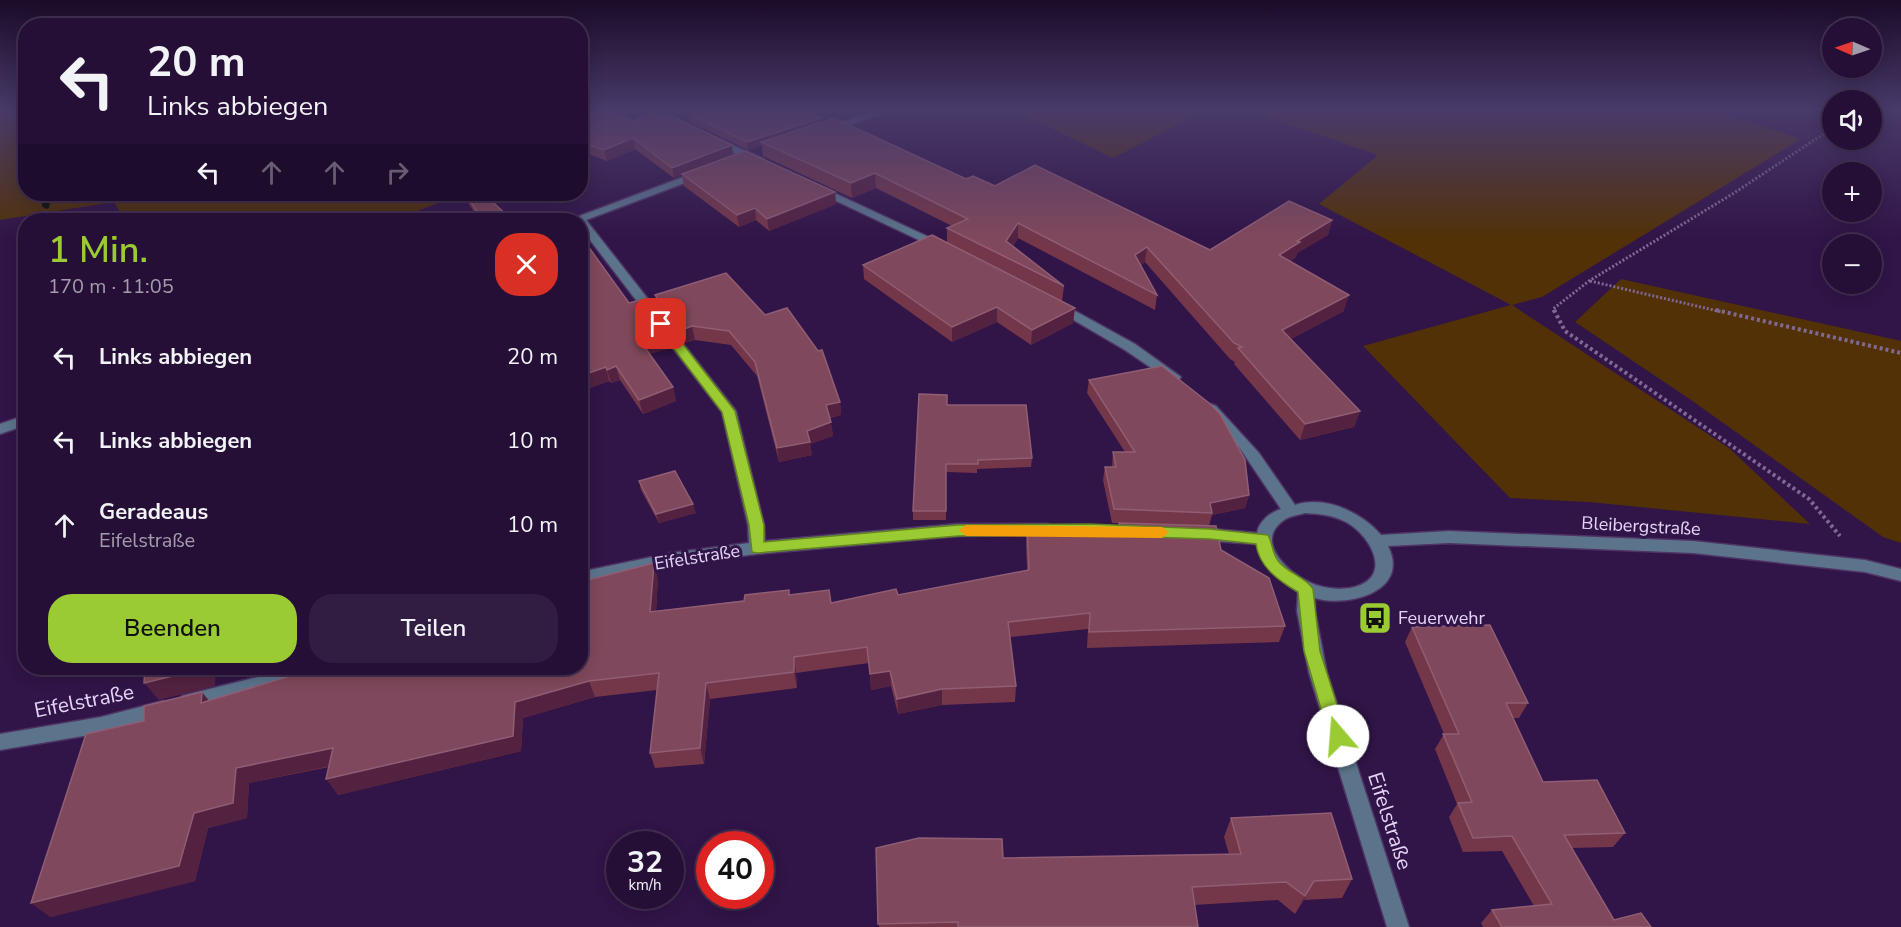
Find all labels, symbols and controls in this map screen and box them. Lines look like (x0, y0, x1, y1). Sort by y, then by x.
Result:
north arrow (1822, 18, 1882, 78)
map controls (1822, 18, 1882, 294)
text: 20 m (147, 34, 246, 91)
icon: left (48, 42, 126, 120)
text: Links abbiegen (147, 88, 328, 125)
button: sound (1822, 90, 1882, 150)
icon: left (192, 156, 225, 189)
icon: ahead (255, 156, 288, 189)
icon: ahead (318, 156, 351, 189)
icon: right (381, 156, 414, 189)
button: + (1822, 162, 1882, 222)
text: 1 Min. (48, 226, 148, 275)
button: close (495, 233, 558, 296)
button: − (1822, 234, 1882, 294)
text: 170 m · 11:05 (48, 273, 174, 300)
pin (635, 298, 686, 349)
icon: arrive (644, 307, 677, 340)
icon: left (48, 341, 81, 374)
text: Links abbiegen (99, 342, 252, 372)
text: 20 m (507, 342, 558, 372)
icon: left (48, 425, 81, 458)
text: Links abbiegen (99, 426, 252, 456)
text: 10 m (507, 426, 558, 456)
text: Geradeaus (99, 497, 208, 527)
icon: ahead (48, 509, 81, 542)
text: 10 m (507, 510, 558, 540)
street label: Bleibergstraße (1581, 511, 1701, 541)
text: Eifelstraße (99, 527, 195, 554)
street label: Eifelstraße (652, 538, 742, 576)
button: Beenden (48, 594, 297, 663)
button: Teilen (309, 594, 558, 663)
bus stop icon: Feuerwehr (1357, 600, 1393, 636)
place label: Feuerwehr (1398, 606, 1486, 630)
street label: Eifelstraße (32, 678, 136, 724)
position arrow (1306, 704, 1370, 768)
street label: Eifelstraße (1361, 769, 1419, 873)
speed limit sign: 40 (696, 831, 774, 909)
text: 32 (627, 842, 663, 883)
text: km/h (628, 875, 662, 895)

